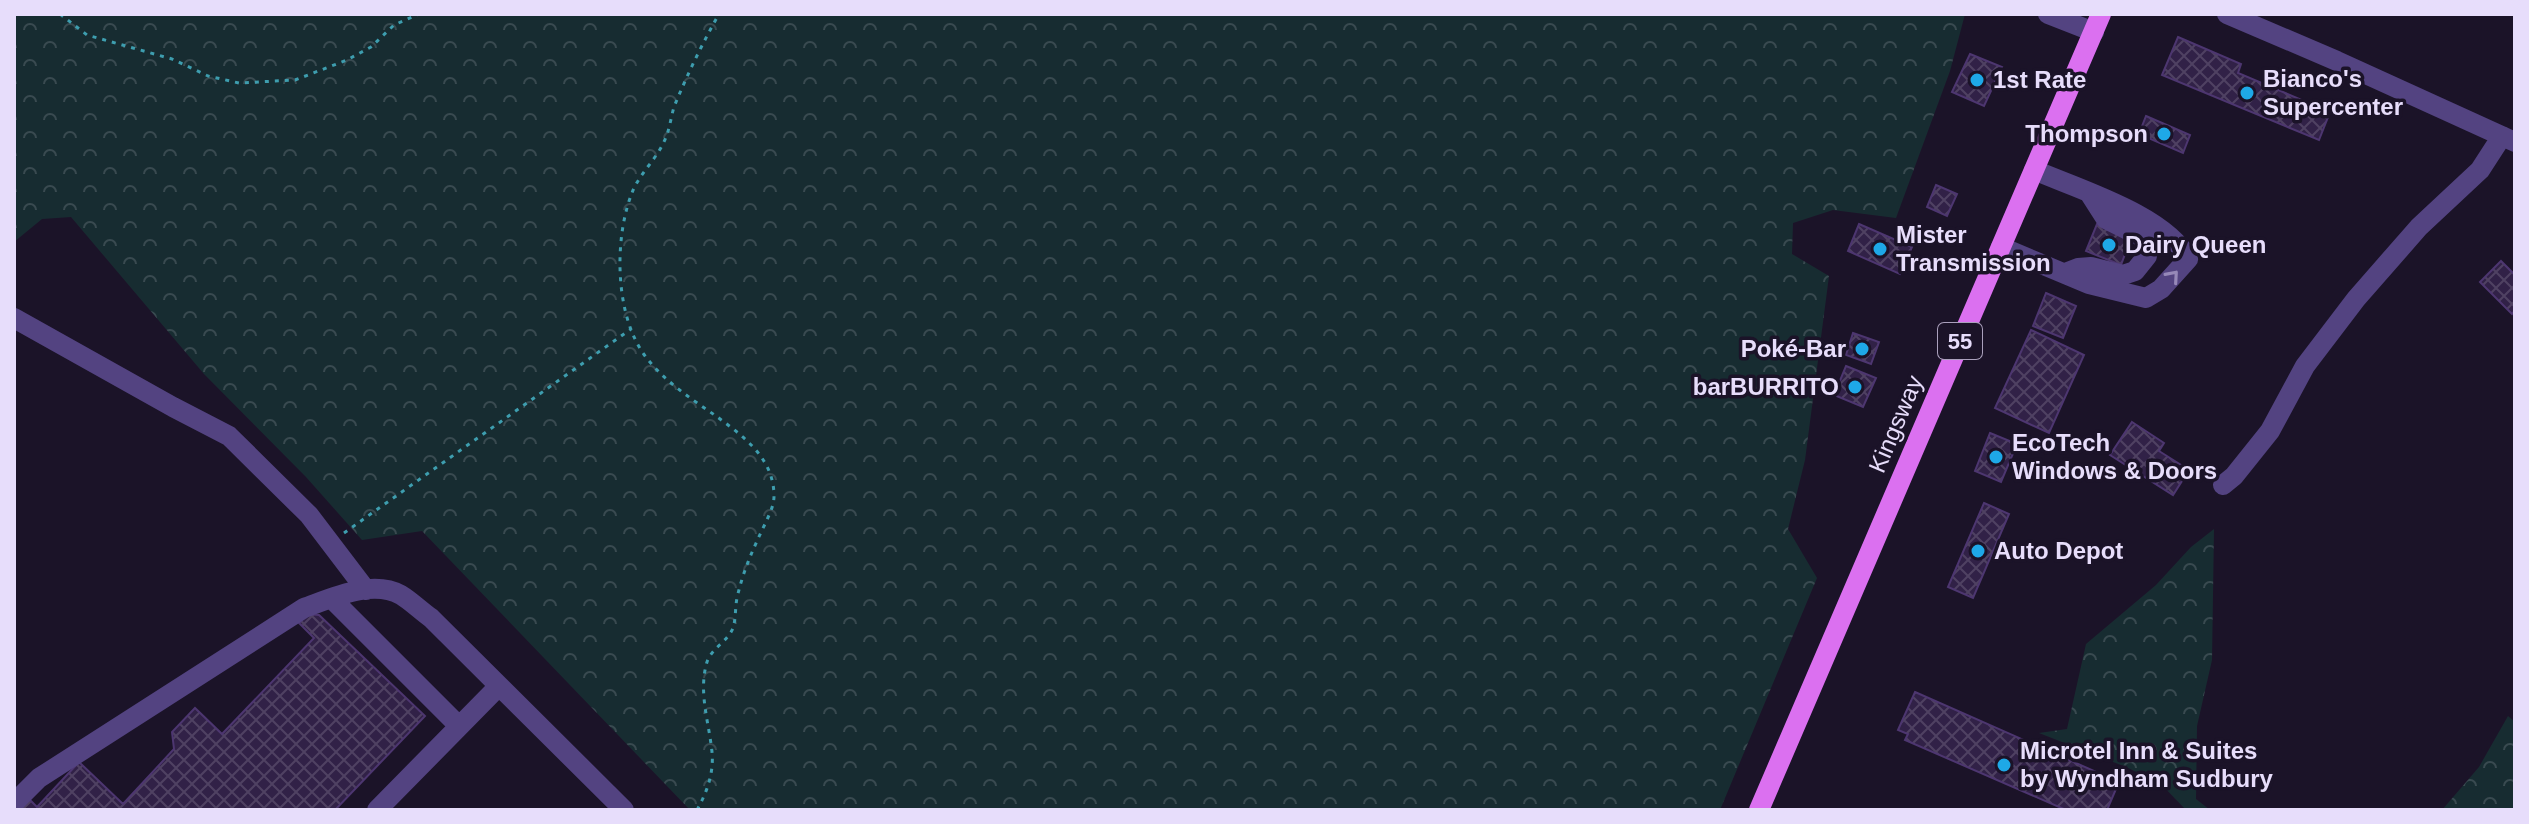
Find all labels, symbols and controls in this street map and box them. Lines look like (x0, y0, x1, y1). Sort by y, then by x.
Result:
place label: Bianco's Supercenter (2263, 65, 2403, 120)
place label: 1st Rate (1993, 66, 2086, 93)
marker: 1st Rate (1968, 71, 1986, 89)
marker: Bianco's Supercenter (2238, 84, 2256, 102)
place label: Thompson (2025, 120, 2148, 147)
marker: Thompson (2155, 125, 2173, 143)
place label: Mister Transmission (1896, 221, 2051, 276)
place label: Dairy Queen (2125, 231, 2266, 258)
marker: Dairy Queen (2100, 236, 2118, 254)
marker: Mister Transmission (1871, 240, 1889, 258)
one-way arrow (2163, 271, 2178, 285)
road number: 55 (1938, 323, 1982, 359)
place label: Poké-Bar (1741, 335, 1846, 362)
marker: Poké-Bar (1853, 340, 1871, 358)
street label: Kingsway (1863, 371, 1928, 476)
place label: barBURRITO (1693, 373, 1839, 400)
marker: barBURRITO (1846, 378, 1864, 396)
place label: EcoTech Windows & Doors (2012, 429, 2217, 484)
marker: EcoTech Windows & Doors (1987, 448, 2005, 466)
place label: Auto Depot (1994, 537, 2123, 564)
marker: Auto Depot (1969, 542, 1987, 560)
place label: Microtel Inn & Suites by Wyndham Sudbury (2020, 737, 2274, 792)
marker: Microtel Inn & Suites by Wyndham Sudbury (1995, 756, 2013, 774)

